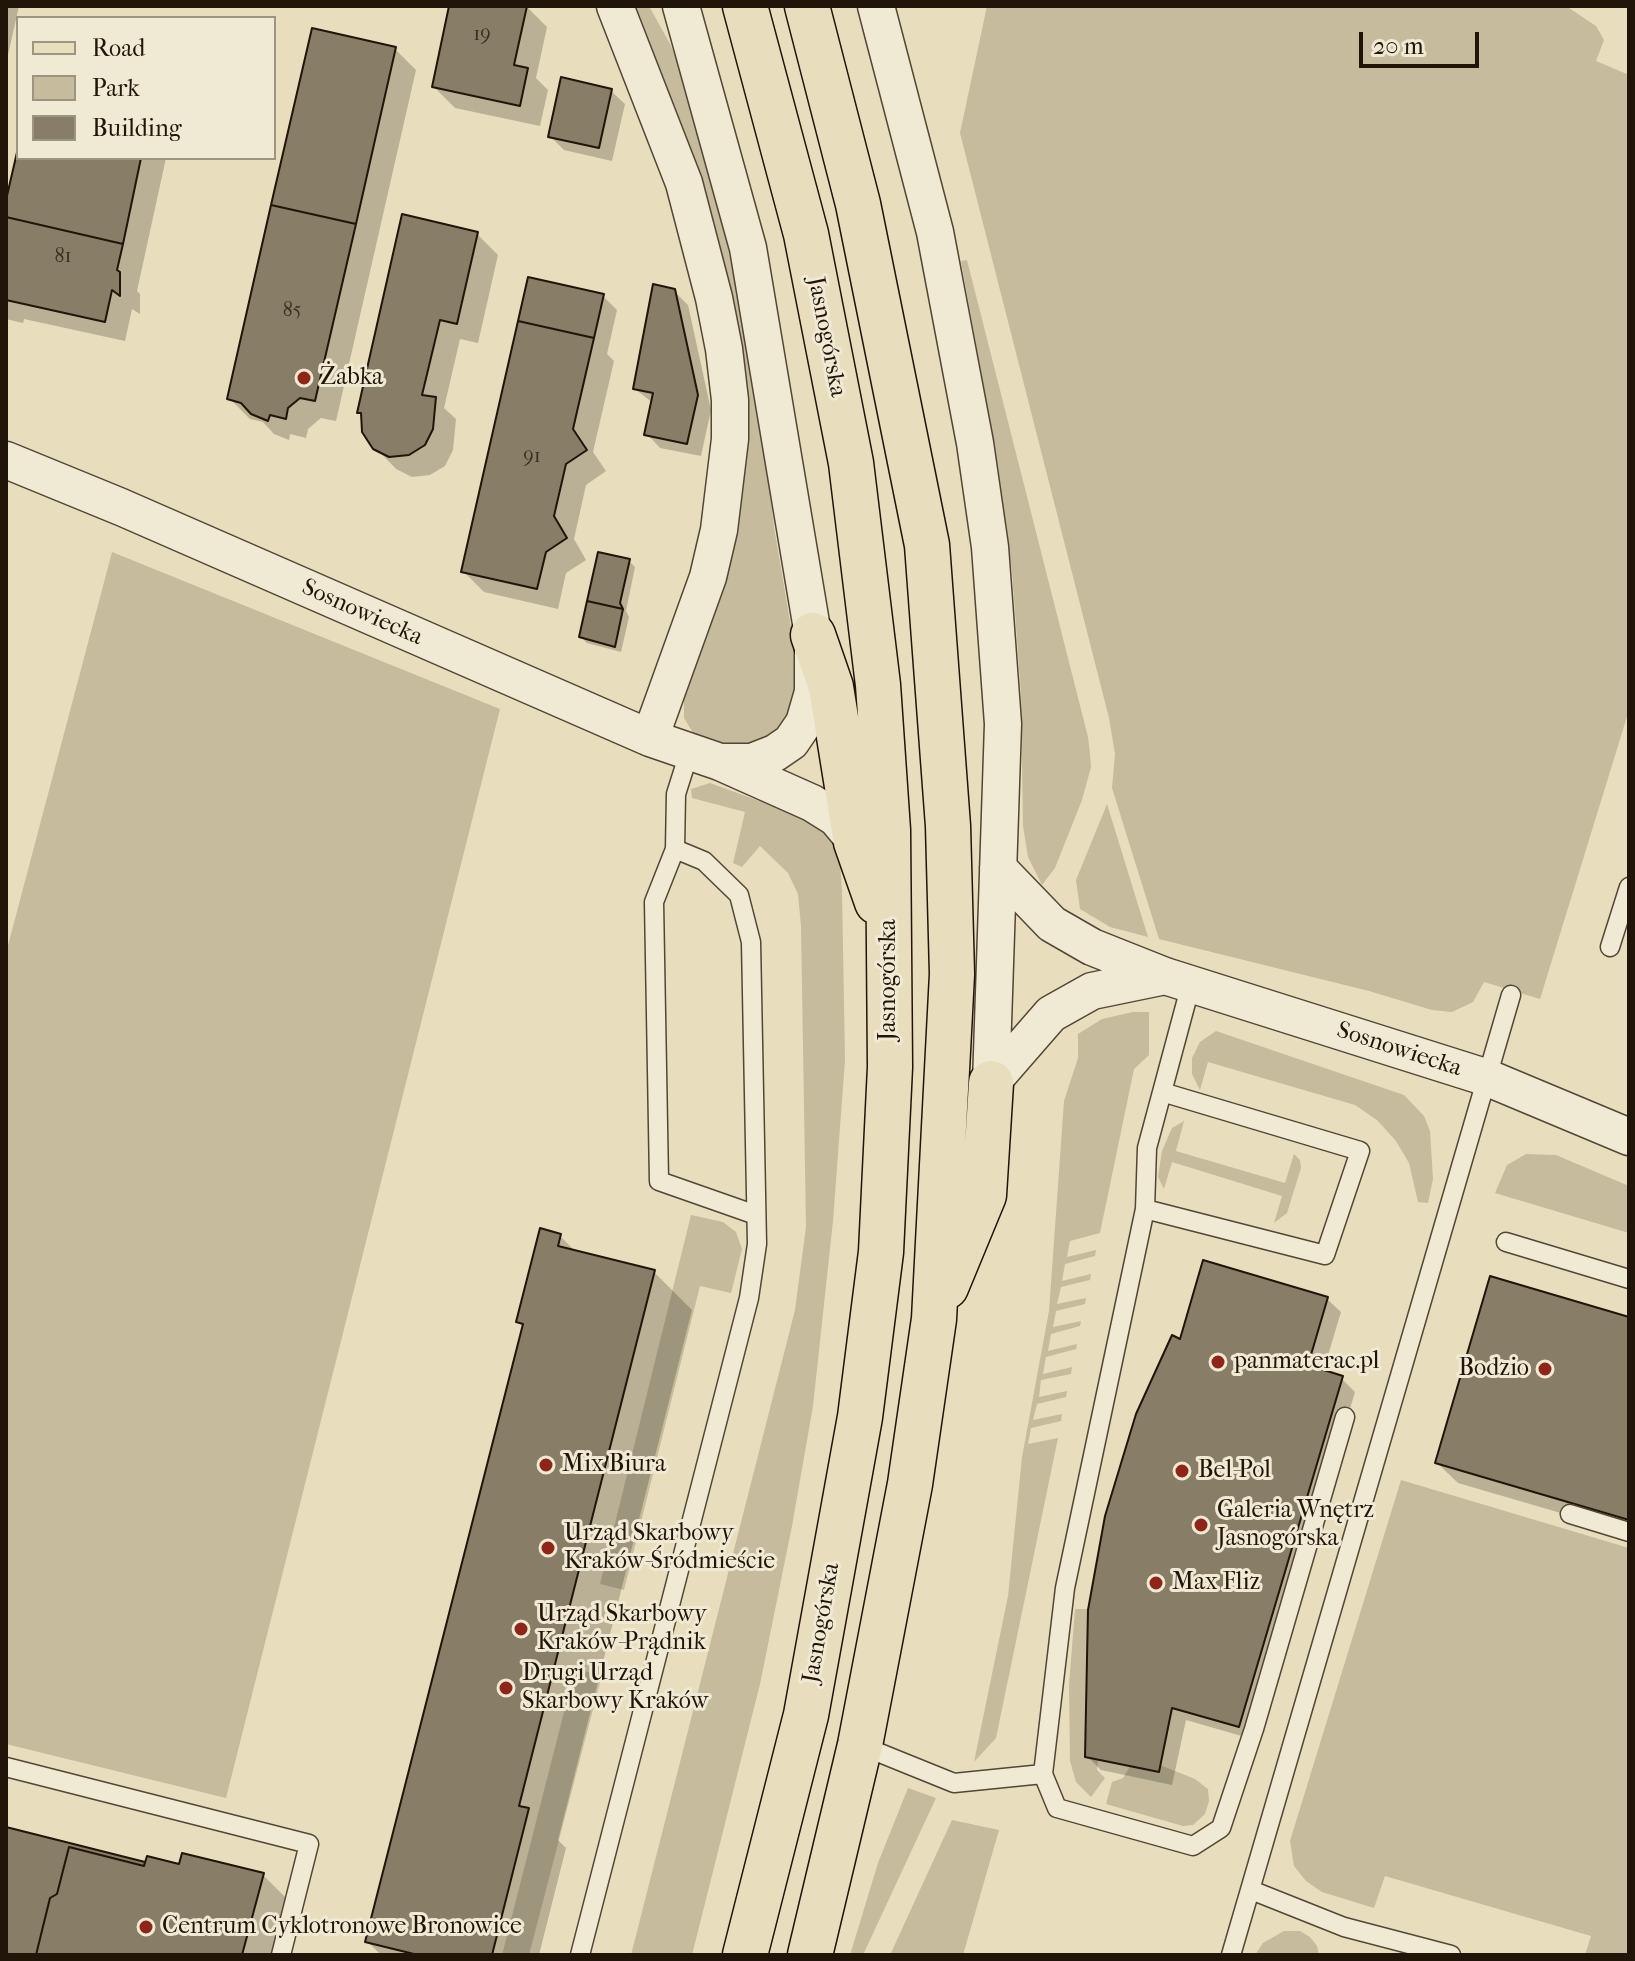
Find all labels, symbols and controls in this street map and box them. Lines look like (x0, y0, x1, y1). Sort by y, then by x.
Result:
legend (16, 16, 276, 160)
scale bar (1363, 16, 1483, 66)
house number: 19 (473, 23, 491, 47)
text: 20 m (1373, 32, 1424, 60)
text: Road (92, 34, 145, 62)
text: Park (92, 74, 140, 102)
text: Building (92, 114, 182, 142)
house number: 81 (54, 245, 72, 269)
street label: Jasnogórska (800, 275, 852, 399)
house number: 85 (283, 299, 301, 323)
place label: Żabka (320, 364, 383, 392)
marker: Żabka (295, 369, 313, 387)
house number: 91 (523, 445, 541, 469)
street label: Sosnowiecka (297, 574, 427, 652)
street label: Jasnogórska (875, 919, 903, 1041)
street label: Sosnowiecka (1333, 1016, 1465, 1084)
place label: panmaterac.pl (1234, 1348, 1379, 1376)
marker: panmaterac.pl (1209, 1353, 1227, 1371)
place label: Bodzio (1458, 1355, 1529, 1383)
marker: Bodzio (1536, 1360, 1554, 1378)
place label: Mix Biura (562, 1451, 666, 1479)
marker: Mix Biura (537, 1456, 555, 1474)
place label: Bel-Pol (1198, 1457, 1271, 1485)
marker: Bel-Pol (1173, 1462, 1191, 1480)
place label: Galeria Wnętrz Jasnogórska (1217, 1497, 1374, 1553)
marker: Galeria Wnętrz Jasnogórska (1192, 1516, 1210, 1534)
place label: Urząd Skarbowy Kraków-Śródmieście (564, 1520, 775, 1576)
marker: Urząd Skarbowy Kraków-Śródmieście (539, 1539, 557, 1557)
street label: Jasnogórska (797, 1561, 847, 1685)
place label: Max Fliz (1172, 1569, 1260, 1597)
marker: Max Fliz (1147, 1574, 1165, 1592)
place label: Urząd Skarbowy Kraków-Prądnik (537, 1601, 707, 1657)
marker: Urząd Skarbowy Kraków-Prądnik (512, 1620, 530, 1638)
place label: Drugi Urząd Skarbowy Kraków (522, 1660, 708, 1716)
marker: Drugi Urząd Skarbowy Kraków (497, 1679, 515, 1697)
place label: Centrum Cyklotronowe Bronowice (162, 1913, 522, 1941)
marker: Centrum Cyklotronowe Bronowice (137, 1918, 155, 1936)

